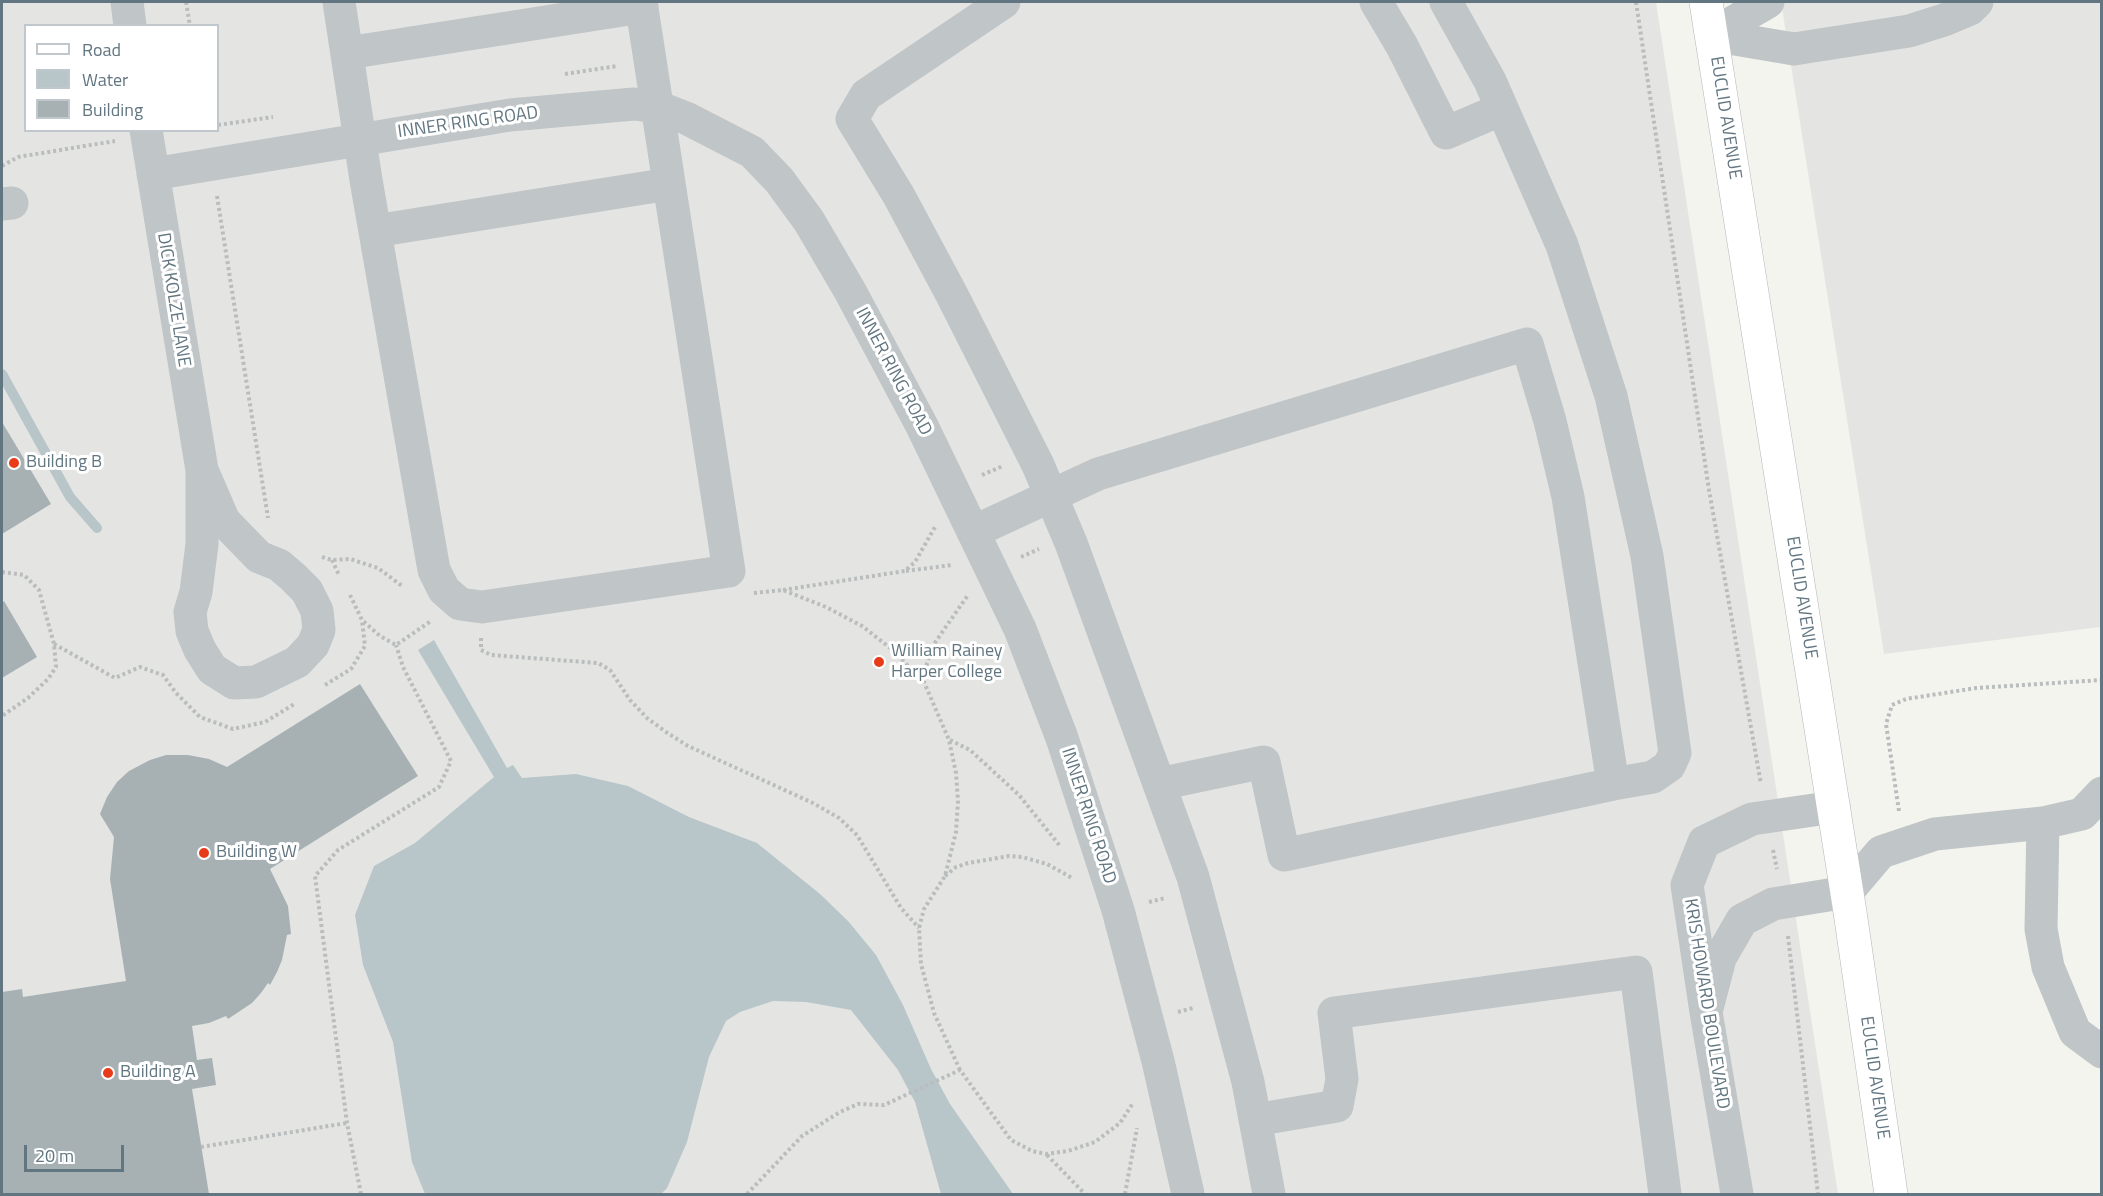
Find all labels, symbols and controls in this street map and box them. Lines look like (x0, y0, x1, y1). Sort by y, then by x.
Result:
legend (24, 24, 219, 132)
text: Road (82, 36, 121, 63)
street label: EUCLID AVENUE (1705, 55, 1745, 181)
text: Water (82, 66, 128, 93)
text: Building (82, 96, 143, 123)
street label: INNER RING ROAD (396, 102, 540, 144)
street label: DICK KOLZE LANE (152, 231, 194, 369)
street label: INNER RING ROAD (850, 304, 936, 440)
place label: Building B (26, 452, 102, 474)
marker: Building B (7, 456, 21, 470)
street label: EUCLID AVENUE (1781, 535, 1821, 661)
place label: William Rainey Harper College (891, 641, 1003, 684)
marker: William Rainey Harper College (872, 655, 886, 669)
street label: INNER RING ROAD (1056, 745, 1120, 887)
place label: Building W (216, 842, 297, 864)
marker: Building W (197, 846, 211, 860)
street label: KRIS HOWARD BOULEVARD (1679, 897, 1733, 1111)
street label: EUCLID AVENUE (1855, 1015, 1893, 1141)
place label: Building A (120, 1062, 196, 1084)
marker: Building A (101, 1066, 115, 1080)
scale bar (27, 1133, 128, 1171)
text: 20 m (35, 1142, 74, 1169)

